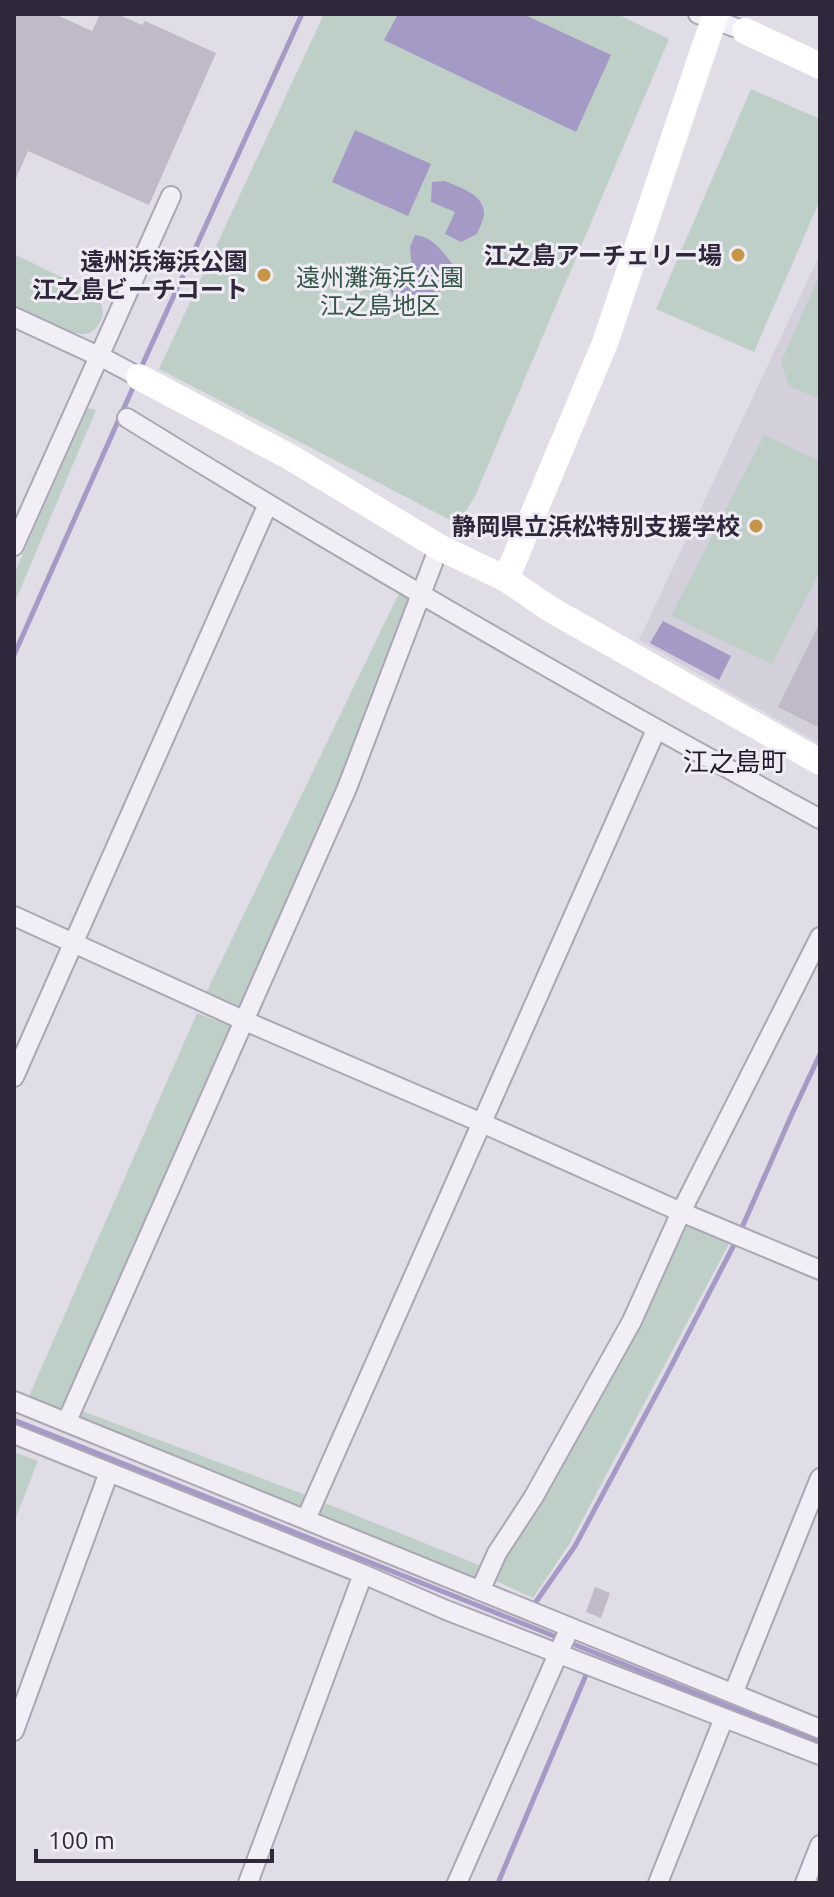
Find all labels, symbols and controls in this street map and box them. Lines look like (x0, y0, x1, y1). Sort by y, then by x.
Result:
place label: 江之島アーチェリー場 (483, 242, 722, 269)
marker: 江之島アーチェリー場 (729, 246, 747, 264)
place label: 遠州浜海浜公園 江之島ビーチコート (32, 248, 248, 303)
park label: 遠州灘海浜公園 江之島地区 (296, 264, 464, 319)
marker: 遠州浜海浜公園 江之島ビーチコート (255, 266, 273, 284)
place label: 静岡県立浜松特別支援学校 (452, 513, 740, 540)
marker: 静岡県立浜松特別支援学校 (747, 517, 765, 535)
district label: 江之島町 (683, 747, 787, 776)
scale bar (36, 1813, 272, 1863)
text: 100 m (48, 1827, 115, 1854)

